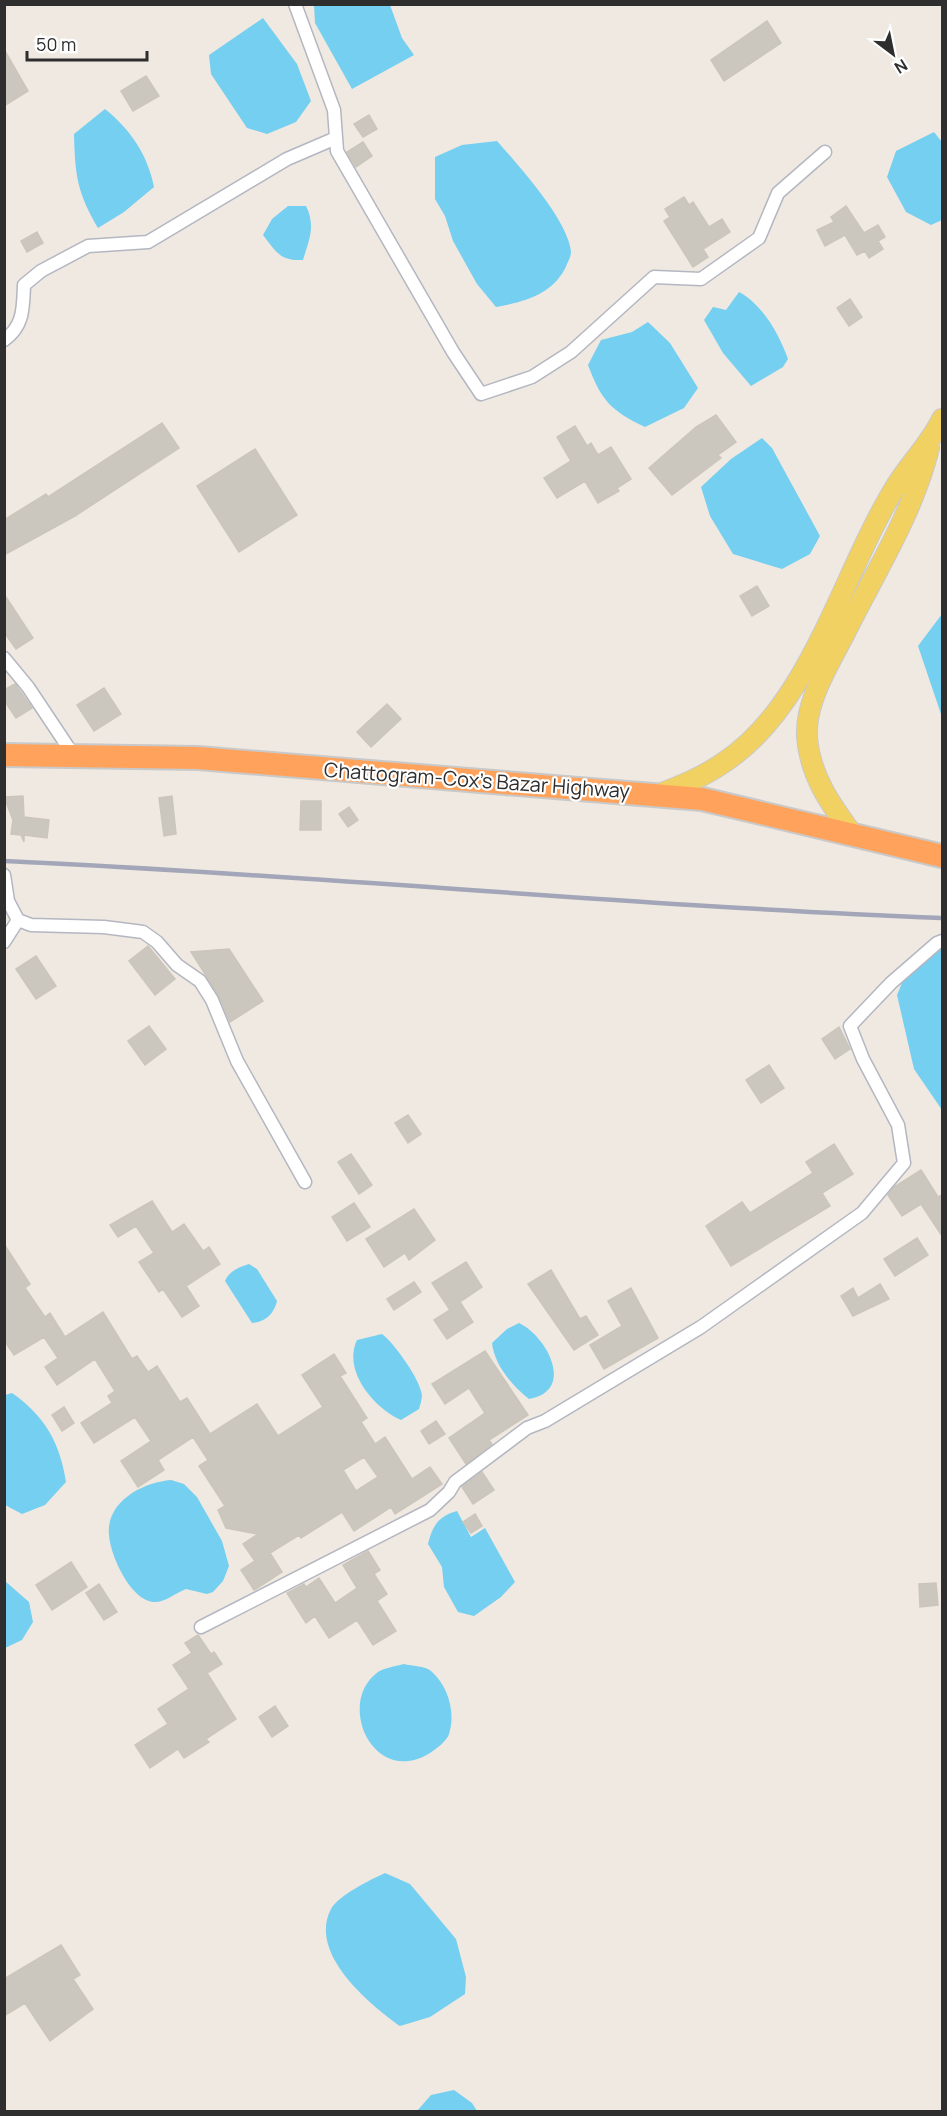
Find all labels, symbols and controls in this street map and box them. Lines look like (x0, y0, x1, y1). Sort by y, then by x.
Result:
scale bar (27, 24, 147, 62)
north arrow (863, 24, 923, 84)
text: 50 m (36, 32, 76, 56)
text: N (890, 54, 912, 79)
street label: Chattogram-Cox's Bazar Highway (323, 756, 631, 804)

